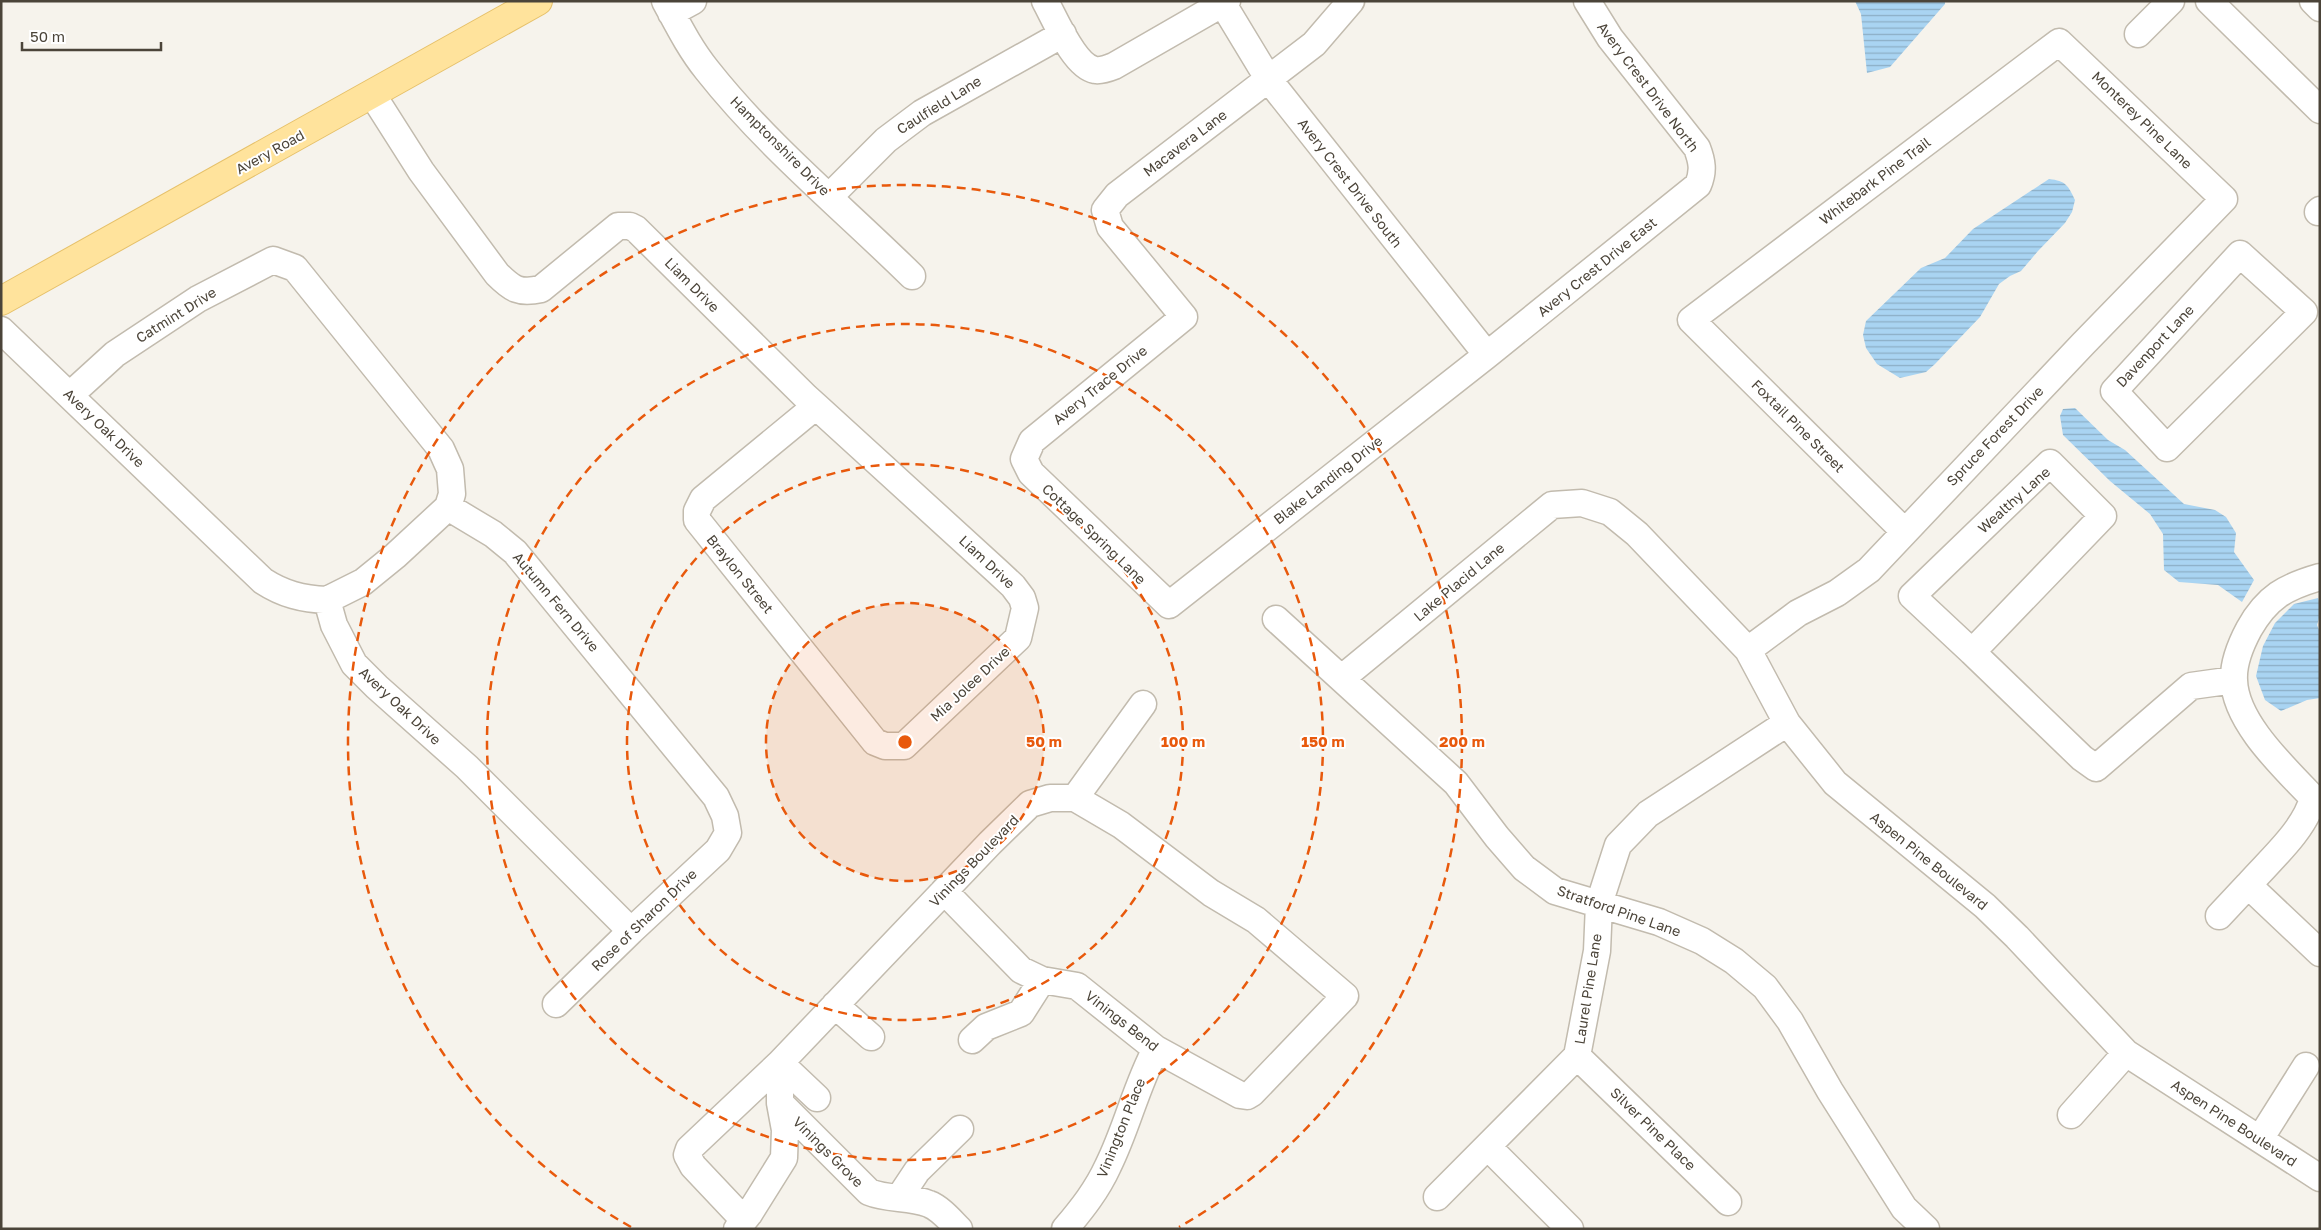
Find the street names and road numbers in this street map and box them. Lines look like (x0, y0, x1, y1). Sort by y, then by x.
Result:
street label: Avery Crest Drive North (1594, 18, 1703, 155)
street label: Monterey Pine Lane (2089, 67, 2196, 172)
street label: Caulfield Lane (893, 72, 984, 137)
street label: Hamptonshire Drive (727, 92, 834, 199)
street label: Macavera Lane (1139, 106, 1230, 180)
street label: Avery Crest Drive South (1295, 115, 1406, 251)
street label: Avery Road (233, 126, 307, 177)
street label: Whitebark Pine Trail (1816, 133, 1934, 228)
street label: Avery Crest Drive East (1534, 213, 1660, 320)
street label: Liam Drive (662, 254, 723, 315)
street label: Catmint Drive (133, 283, 219, 346)
street label: Davenport Lane (2112, 301, 2197, 390)
street label: Avery Trace Drive (1049, 341, 1150, 428)
street label: Foxtail Pine Street (1748, 376, 1848, 476)
street label: Spruce Forest Drive (1943, 382, 2047, 489)
street label: Avery Oak Drive (60, 385, 148, 471)
street label: Blake Landing Drive (1270, 432, 1386, 527)
street label: Wealthy Lane (1974, 463, 2053, 536)
street label: Cottage Spring Lane (1039, 480, 1150, 587)
street label: Braylon Street (703, 531, 777, 617)
street label: Liam Drive (956, 531, 1019, 592)
street label: Lake Placid Lane (1410, 539, 1507, 624)
street label: Autumn Fern Drive (510, 548, 603, 655)
street label: Mia Jolee Drive (927, 643, 1013, 725)
street label: Avery Oak Drive (356, 663, 445, 748)
street label: Aspen Pine Boulevard (1867, 808, 1992, 913)
street label: Vinings Boulevard (925, 811, 1022, 910)
street label: Rose of Sharon Drive (588, 865, 700, 974)
street label: Stratford Pine Lane (1555, 881, 1683, 940)
street label: Laurel Pine Lane (1570, 932, 1605, 1045)
street label: Vinings Bend (1082, 987, 1162, 1055)
street label: Vinington Place (1093, 1075, 1148, 1180)
street label: Aspen Pine Boulevard (2168, 1076, 2300, 1170)
street label: Silver Pine Place (1607, 1084, 1700, 1174)
street label: Vinings Grove (790, 1113, 867, 1190)

